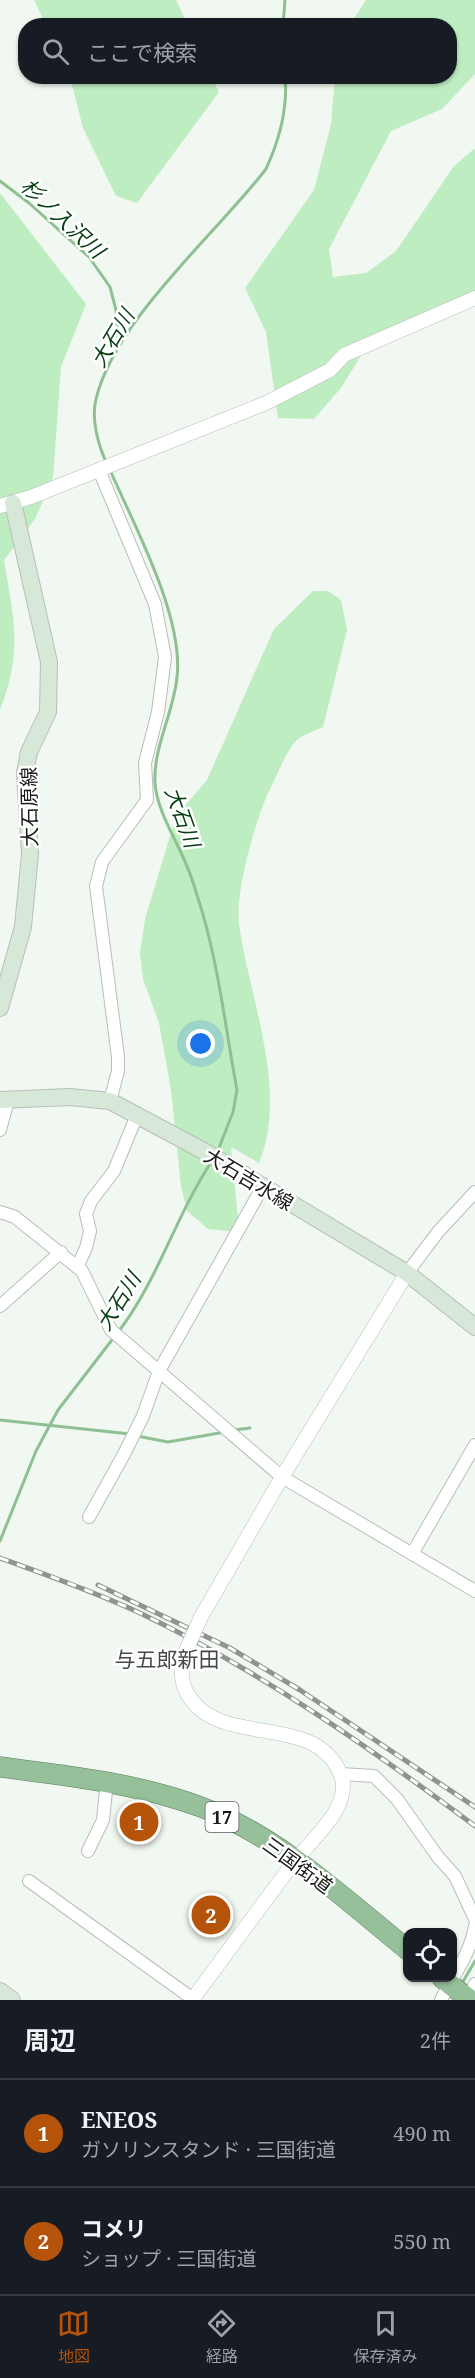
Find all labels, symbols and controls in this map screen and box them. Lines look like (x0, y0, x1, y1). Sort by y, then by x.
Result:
search box (18, 18, 457, 84)
icon: search (39, 35, 72, 68)
text: ここで検索 (87, 37, 197, 67)
water label: 杉ノ入沢川 (15, 172, 112, 265)
water label: 大石川 (84, 302, 141, 372)
street label: 大石原線 (15, 767, 43, 847)
water label: 大石川 (159, 783, 208, 853)
your location (186, 1029, 215, 1058)
street label: 大石吉水線 (199, 1142, 299, 1216)
water label: 大石川 (89, 1265, 148, 1335)
district label: 与五郎新田 (115, 1645, 220, 1673)
pin: 1 (120, 1800, 158, 1844)
road number: 17 (206, 1802, 238, 1832)
street label: 三国街道 (258, 1831, 338, 1899)
pin: 2 (192, 1892, 230, 1938)
map controls (403, 1928, 457, 1982)
button: locate (403, 1928, 457, 1982)
text: 周辺 (24, 2022, 76, 2058)
text: 2件 (420, 2027, 451, 2054)
text: ENEOS (81, 2104, 157, 2134)
text: 1 (38, 2120, 49, 2147)
text: 490 m (393, 2120, 451, 2147)
text: ガソリンスタンド · 三国街道 (81, 2136, 336, 2163)
text: コメリ (81, 2213, 147, 2243)
text: 2 (38, 2228, 49, 2255)
text: 550 m (393, 2228, 451, 2255)
text: ショップ · 三国街道 (81, 2245, 256, 2272)
tab: 地図 (57, 2307, 90, 2367)
tab: 経路 (205, 2307, 238, 2367)
tab: 保存済み (353, 2307, 417, 2367)

